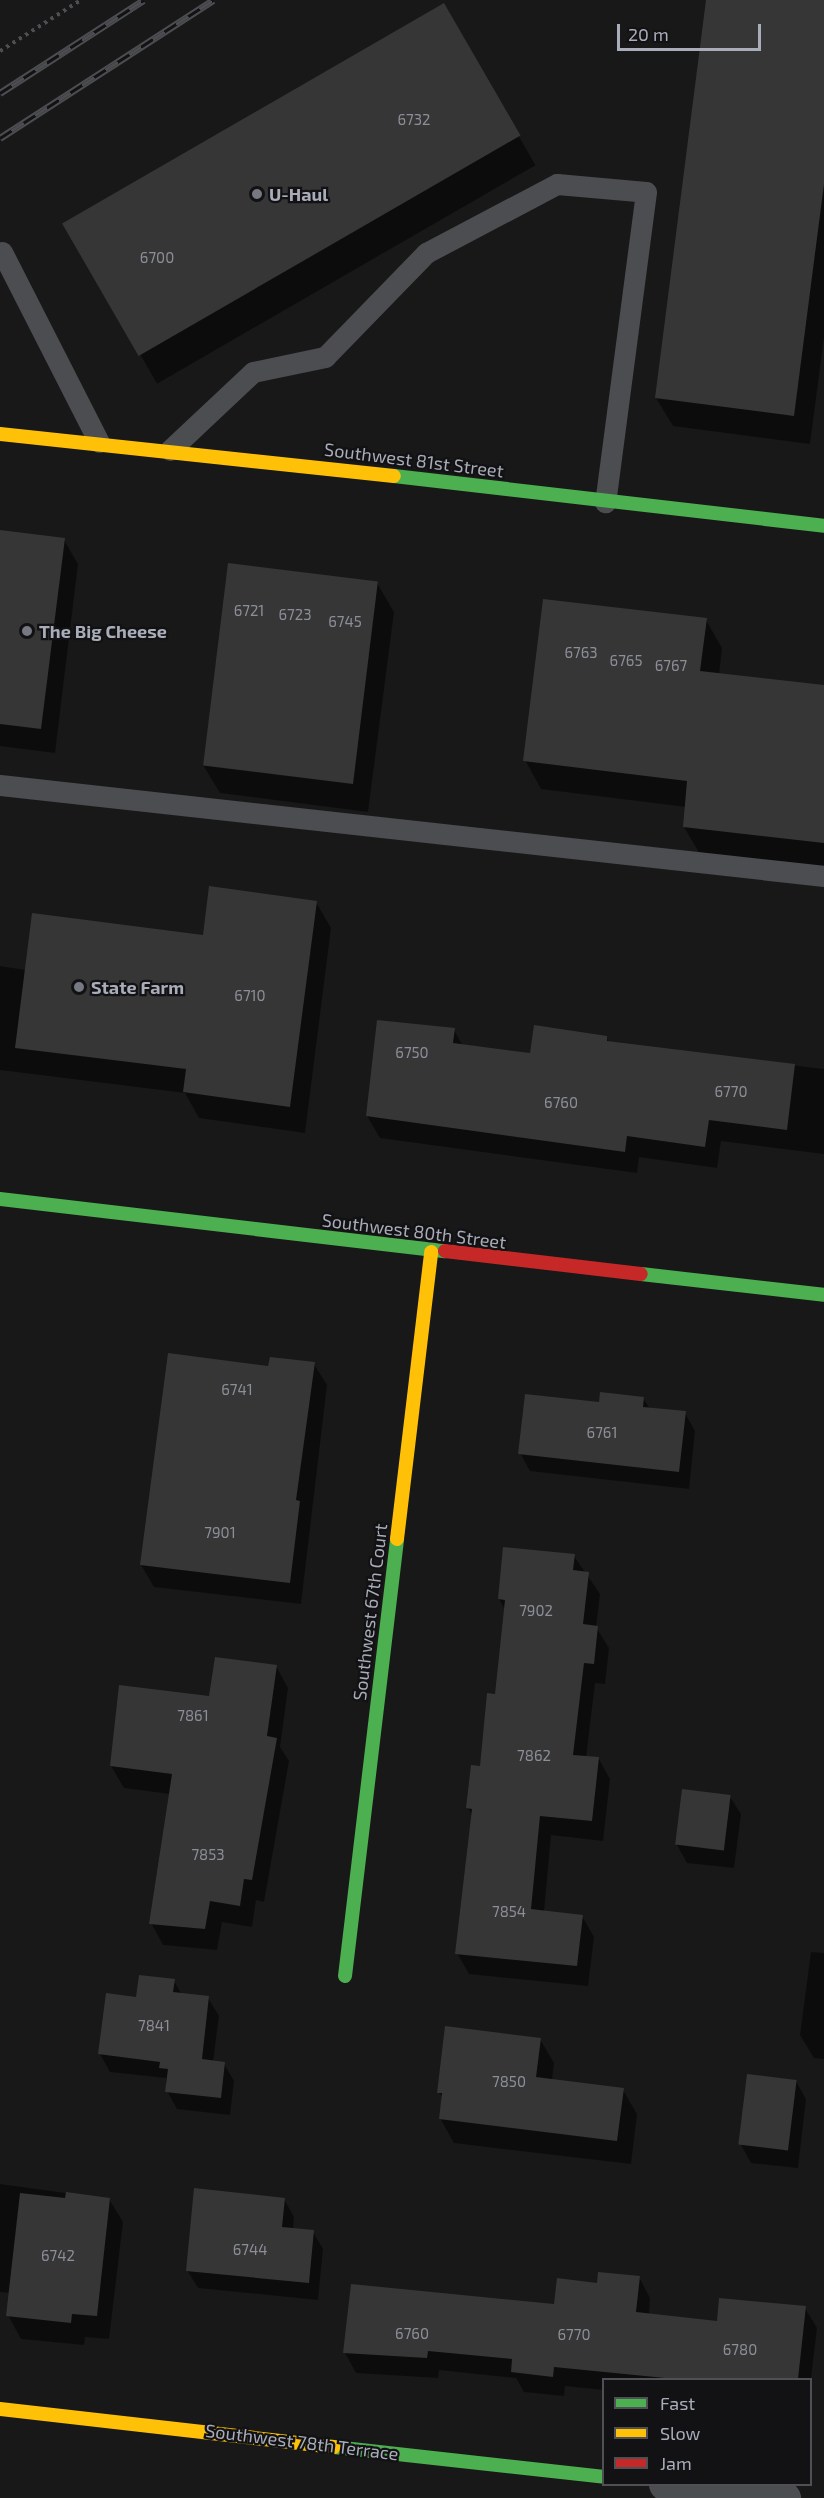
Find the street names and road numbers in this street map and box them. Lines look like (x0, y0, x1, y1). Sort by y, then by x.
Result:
street label: Southwest 81st Street (323, 438, 505, 482)
street label: Southwest 80th Street (321, 1209, 507, 1253)
street label: Southwest 67th Court (348, 1522, 392, 1702)
street label: Southwest 78th Terrace (204, 2419, 400, 2465)

